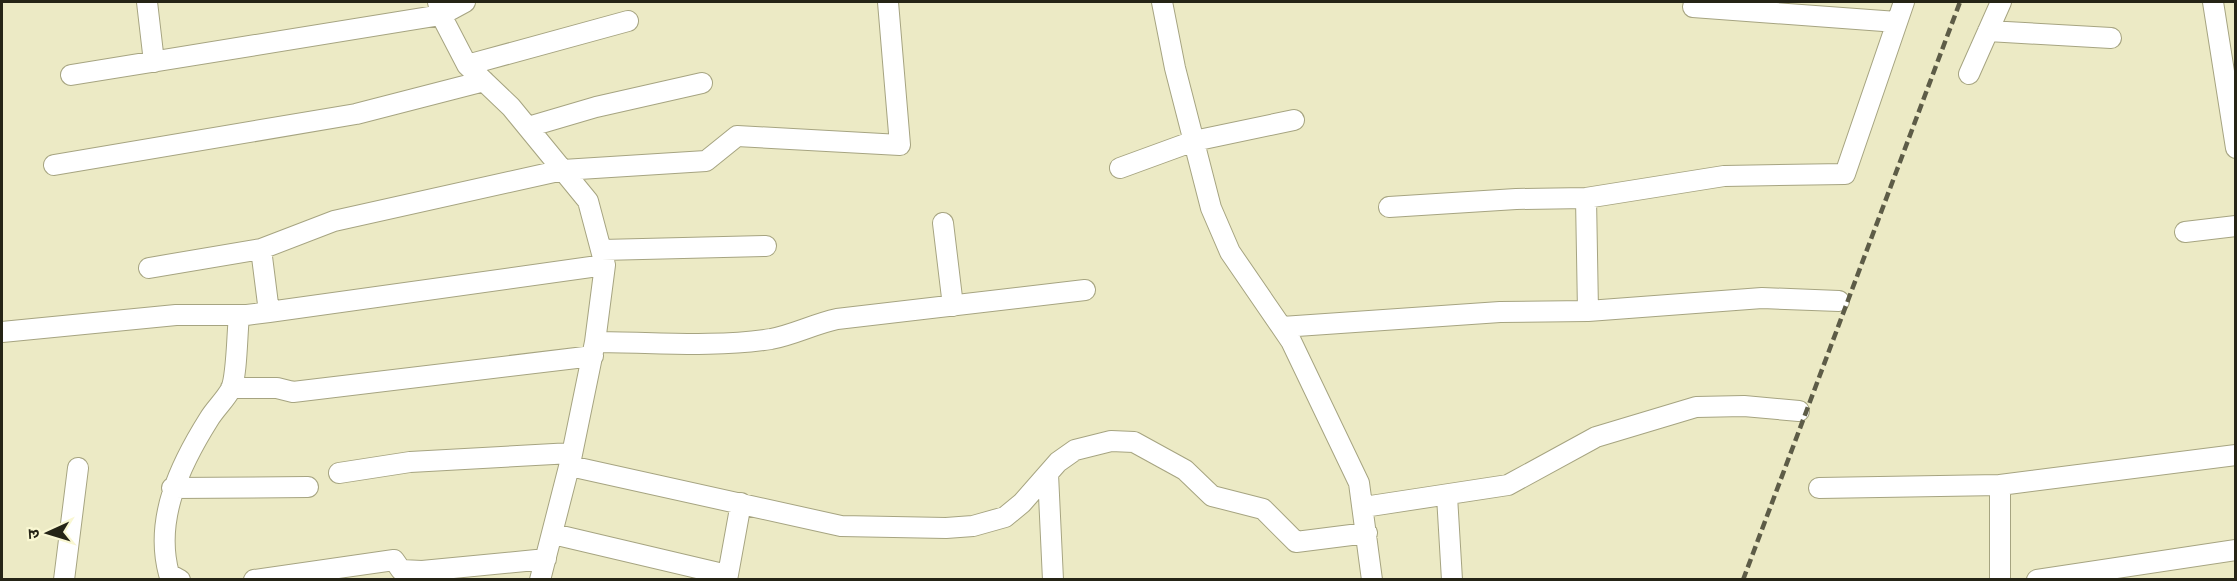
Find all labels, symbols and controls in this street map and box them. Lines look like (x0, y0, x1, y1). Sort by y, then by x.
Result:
north arrow (18, 503, 78, 563)
text: उ (24, 528, 43, 539)

